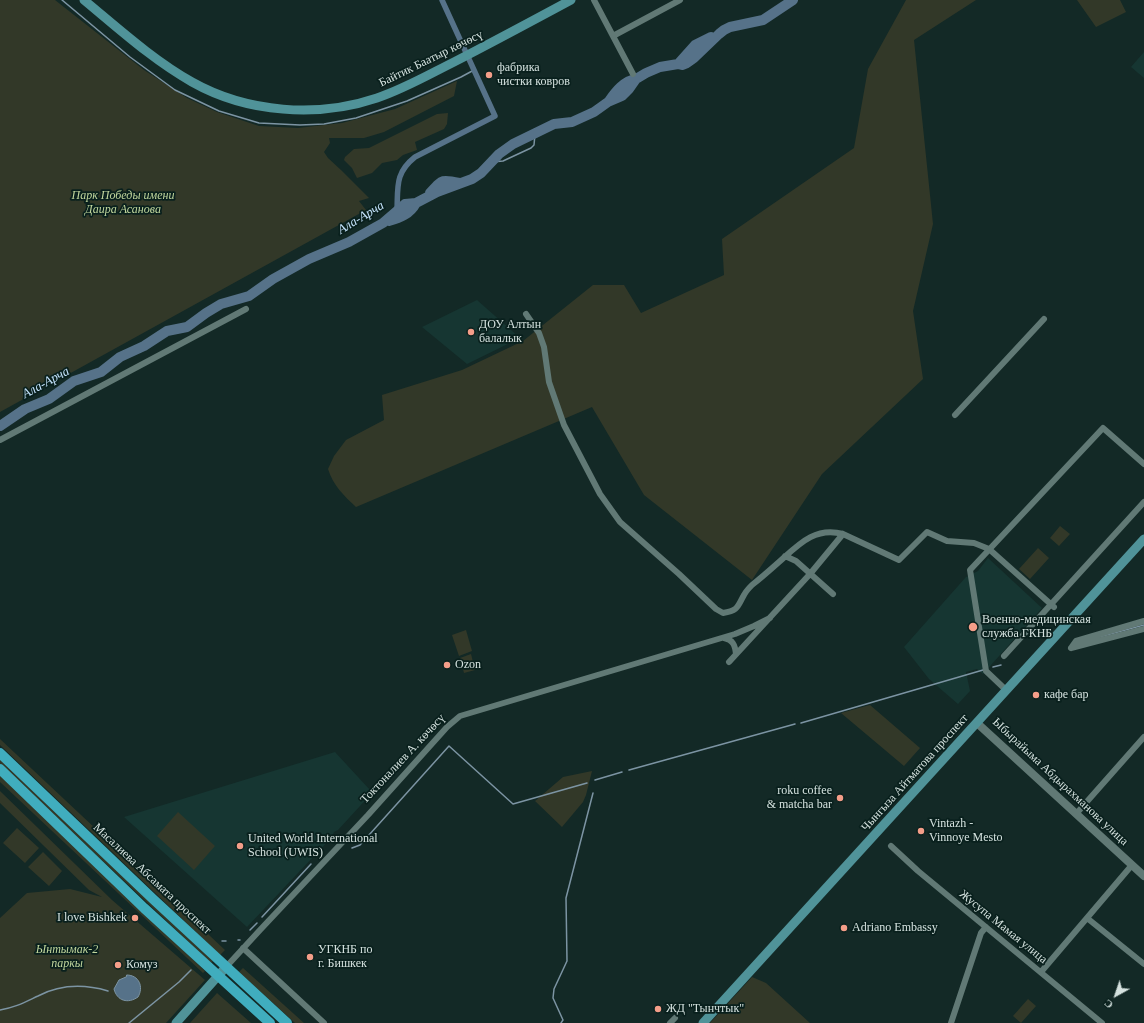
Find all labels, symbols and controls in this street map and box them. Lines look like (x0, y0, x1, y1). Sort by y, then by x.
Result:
street label: Байтик Баатыр көчөсү (377, 28, 485, 90)
place label: фабрика чистки ковров (497, 61, 570, 89)
marker: фабрика чистки ковров (484, 70, 494, 80)
park label: Парк Победы имени Даира Асанова (72, 189, 174, 217)
water label: Ала-Арча (335, 198, 387, 238)
place label: ДОУ Алтын балалык (479, 318, 541, 346)
marker: ДОУ Алтын балалык (466, 327, 476, 337)
water label: Ала-Арча (20, 364, 72, 402)
place label: Военно-медицинская служба ГКНБ (982, 613, 1091, 641)
marker: Военно-медицинская служба ГКНБ (967, 621, 979, 633)
place label: Ozon (455, 658, 481, 672)
marker: Ozon (442, 660, 452, 670)
place label: кафе бар (1044, 688, 1089, 702)
marker: кафе бар (1031, 690, 1041, 700)
street label: Токтоналиев А. көчөсү (358, 711, 448, 807)
street label: Чынгыза Айтматова проспект (859, 711, 971, 835)
street label: Ыбырайыма Абдырахманова улица (989, 715, 1131, 849)
place label: roku coffee & matcha bar (767, 784, 832, 812)
marker: roku coffee & matcha bar (835, 793, 845, 803)
place label: Vintazh - Vinnoye Mesto (929, 817, 1003, 845)
street label: Масалиева Абсамата проспект (90, 820, 214, 938)
marker: Vintazh - Vinnoye Mesto (916, 826, 926, 836)
place label: United World International School (UWIS) (248, 832, 378, 860)
marker: United World International School (UWIS) (235, 841, 245, 851)
street label: Жусупа Мамая улица (956, 887, 1050, 967)
place label: I love Bishkek (57, 911, 127, 925)
marker: I love Bishkek (130, 913, 140, 923)
place label: Adriano Embassy (852, 921, 938, 935)
marker: Adriano Embassy (839, 923, 849, 933)
park label: Ынтымак-2 паркы (36, 943, 98, 971)
place label: УГКНБ по г. Бишкек (318, 943, 372, 971)
marker: УГКНБ по г. Бишкек (305, 952, 315, 962)
place label: Комуз (126, 958, 158, 972)
marker: Комуз (113, 960, 123, 970)
north arrow (1096, 975, 1136, 1015)
text: С (1101, 997, 1115, 1011)
place label: ЖД "Тынчтык" (666, 1002, 744, 1016)
marker: ЖД "Тынчтык" (653, 1004, 663, 1014)

